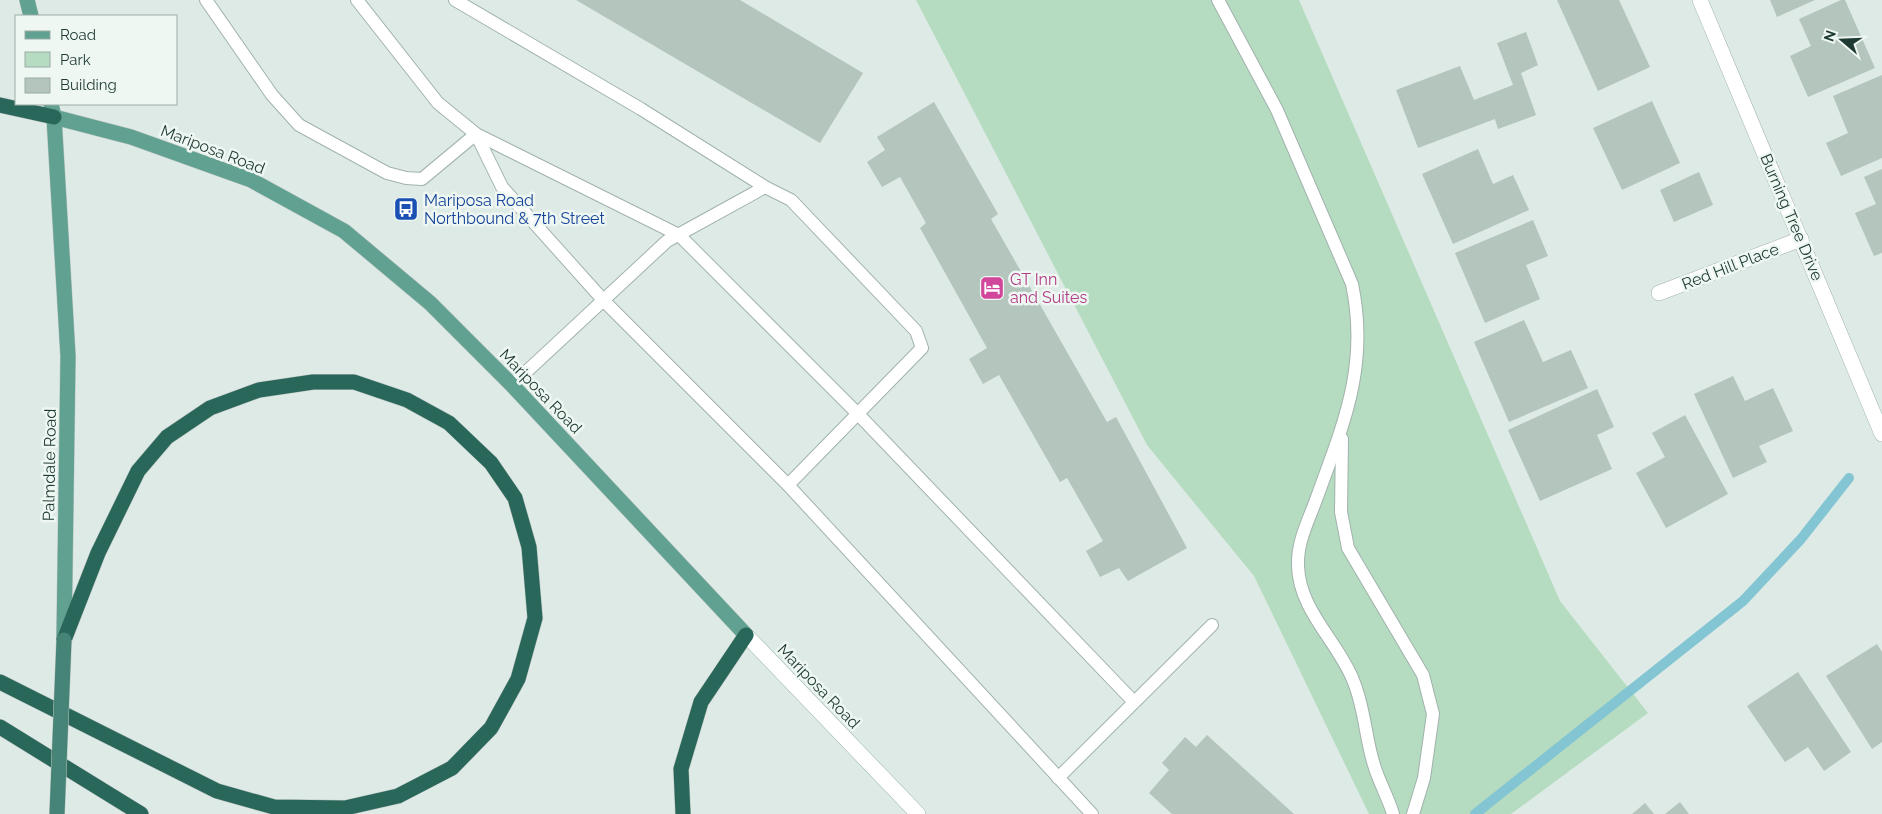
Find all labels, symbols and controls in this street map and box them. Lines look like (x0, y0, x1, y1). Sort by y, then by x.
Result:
legend (15, 15, 178, 105)
north arrow (1817, 15, 1867, 65)
text: Road (60, 26, 96, 44)
text: N (1820, 28, 1839, 43)
text: Park (60, 51, 91, 69)
text: Building (60, 76, 117, 94)
street label: Mariposa Road (158, 121, 268, 178)
street label: Burning Tree Drive (1756, 151, 1827, 284)
place label: Mariposa Road Northbound & 7th Street (424, 191, 605, 228)
bus stop icon: Mariposa Road Northbound & 7th Street (393, 196, 419, 222)
street label: Red Hill Place (1679, 239, 1781, 294)
place label: GT Inn and Suites (1010, 270, 1087, 307)
hotel icon: GT Inn and Suites (979, 275, 1005, 301)
street label: Mariposa Road (496, 345, 586, 438)
street label: Palmdale Road (39, 409, 60, 521)
street label: Mariposa Road (774, 640, 864, 733)

